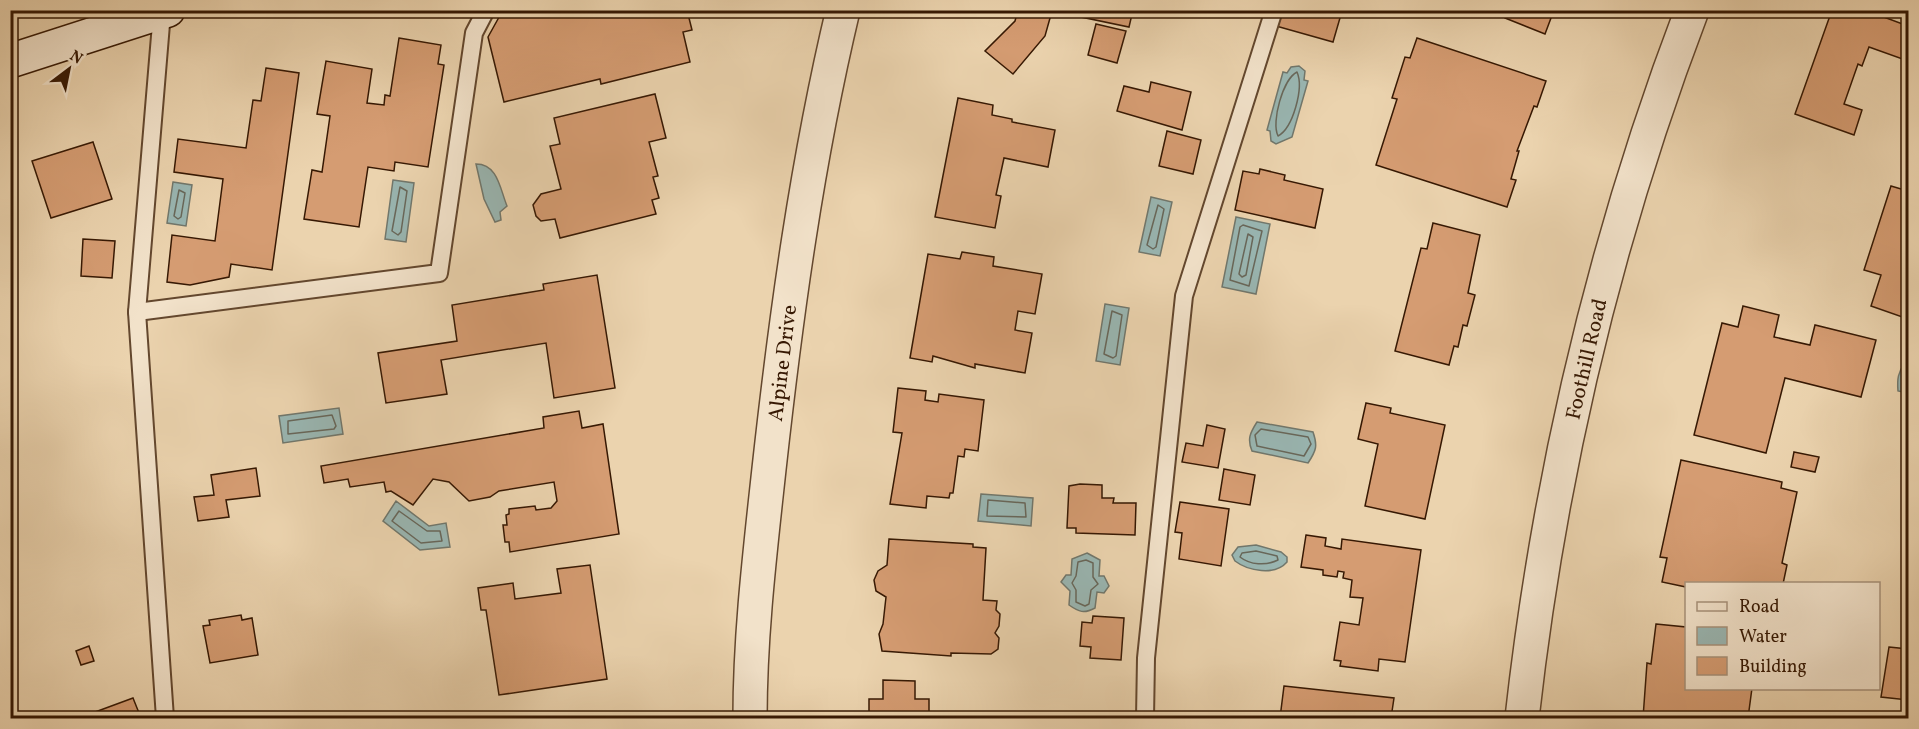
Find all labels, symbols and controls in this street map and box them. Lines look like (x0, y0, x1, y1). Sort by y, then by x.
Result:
north arrow (39, 39, 99, 99)
text: N (65, 46, 87, 71)
street label: Foothill Road (1559, 296, 1615, 423)
street label: Alpine Drive (762, 303, 805, 423)
legend (1685, 582, 1880, 690)
text: Road (1739, 595, 1780, 620)
text: Water (1739, 625, 1787, 650)
text: Building (1739, 655, 1807, 680)

